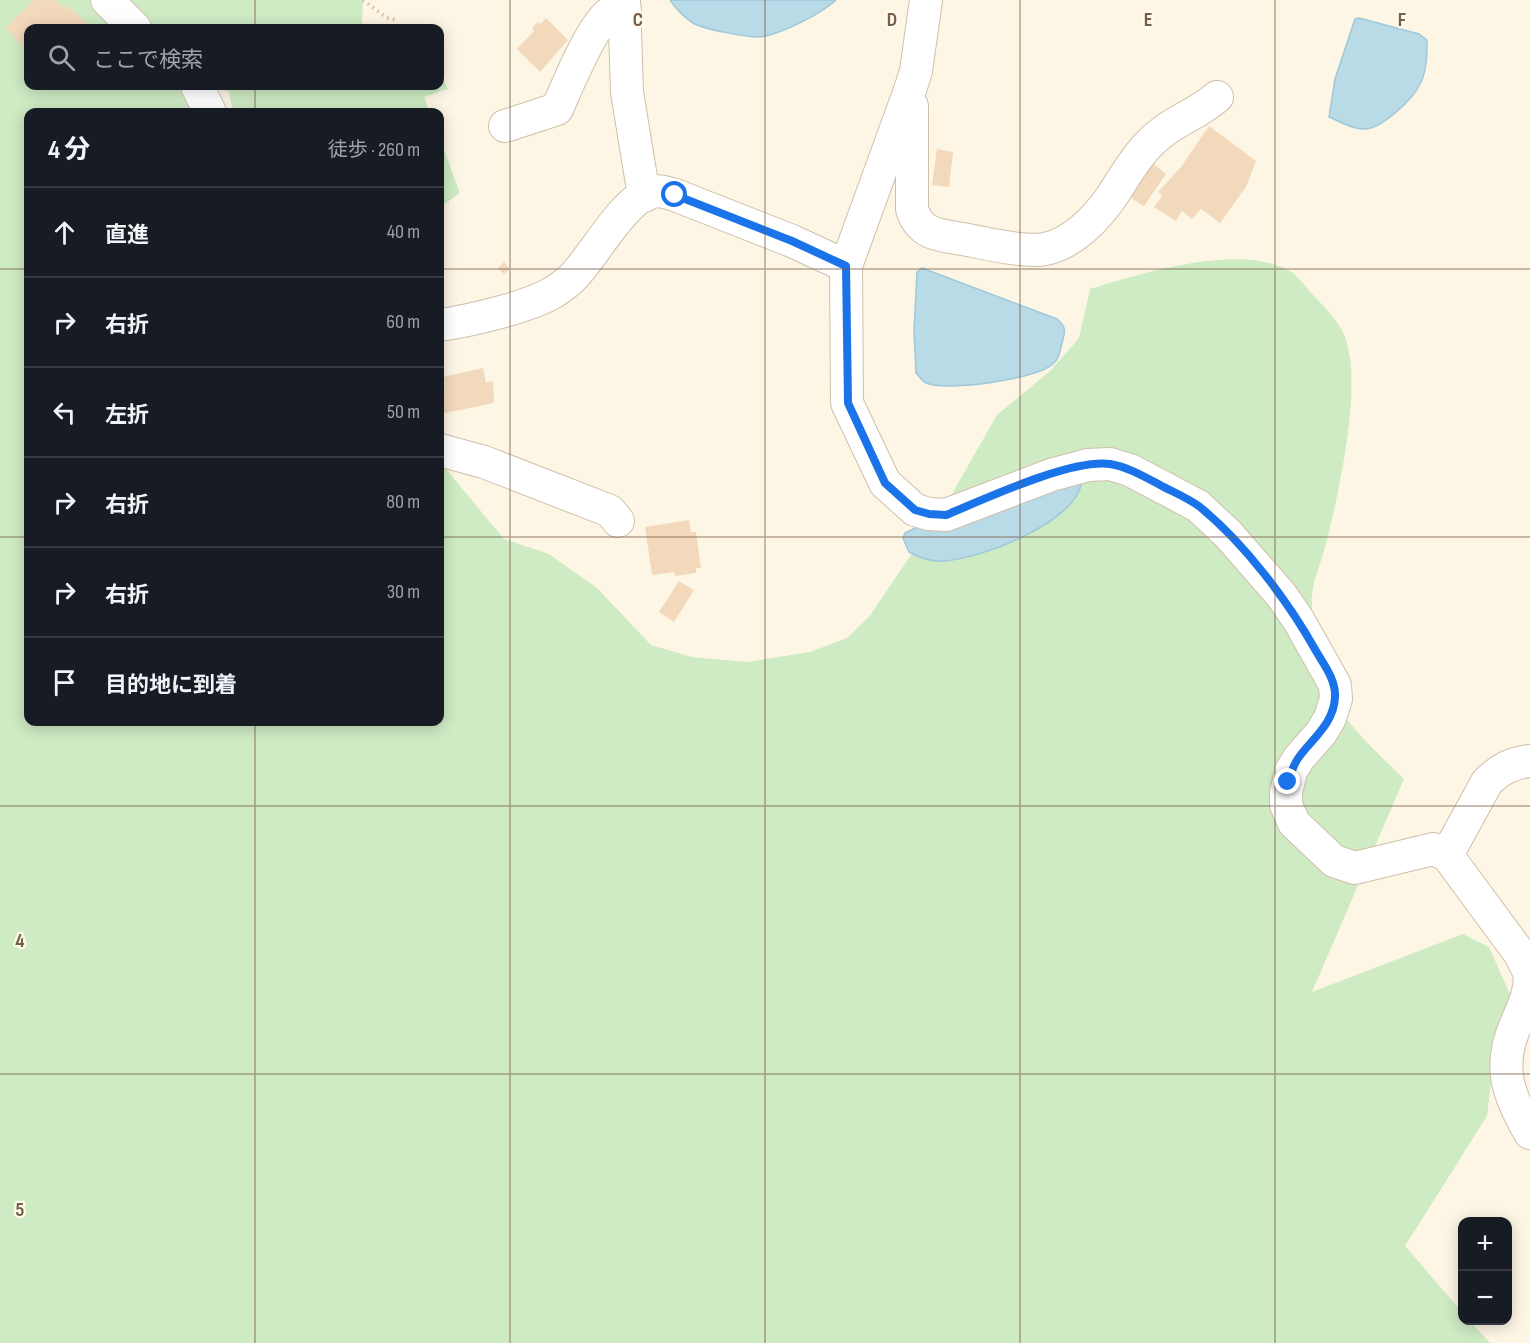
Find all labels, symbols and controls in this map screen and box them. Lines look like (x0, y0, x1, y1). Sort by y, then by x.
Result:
text: C (633, 8, 643, 32)
text: D (887, 8, 897, 32)
text: E (1144, 8, 1152, 32)
text: F (1398, 8, 1406, 32)
search box (24, 24, 444, 90)
icon: search (45, 41, 78, 74)
text: ここで検索 (93, 47, 203, 74)
text: 4 分 (48, 135, 90, 166)
text: 徒歩 · 260 m (328, 138, 420, 162)
route start (661, 181, 687, 207)
icon: ahead (48, 216, 81, 249)
text: 40 m (387, 220, 420, 244)
text: 直進 (105, 222, 149, 249)
icon: right (48, 306, 81, 339)
text: 60 m (386, 310, 420, 334)
text: 右折 (105, 312, 149, 339)
icon: left (48, 396, 81, 429)
text: 50 m (387, 400, 420, 424)
text: 左折 (105, 402, 149, 429)
icon: right (48, 486, 81, 519)
text: 80 m (386, 490, 420, 514)
text: 右折 (105, 492, 149, 519)
icon: right (48, 576, 81, 609)
text: 30 m (387, 580, 420, 604)
text: 右折 (105, 582, 149, 609)
icon: arrive (48, 666, 81, 699)
text: 目的地に到着 (105, 672, 237, 699)
route end (1274, 768, 1300, 794)
text: 4 (15, 929, 25, 953)
text: 5 (16, 1198, 25, 1222)
map controls (1458, 1217, 1512, 1325)
button: + (1458, 1217, 1512, 1271)
button: − (1458, 1271, 1512, 1325)

